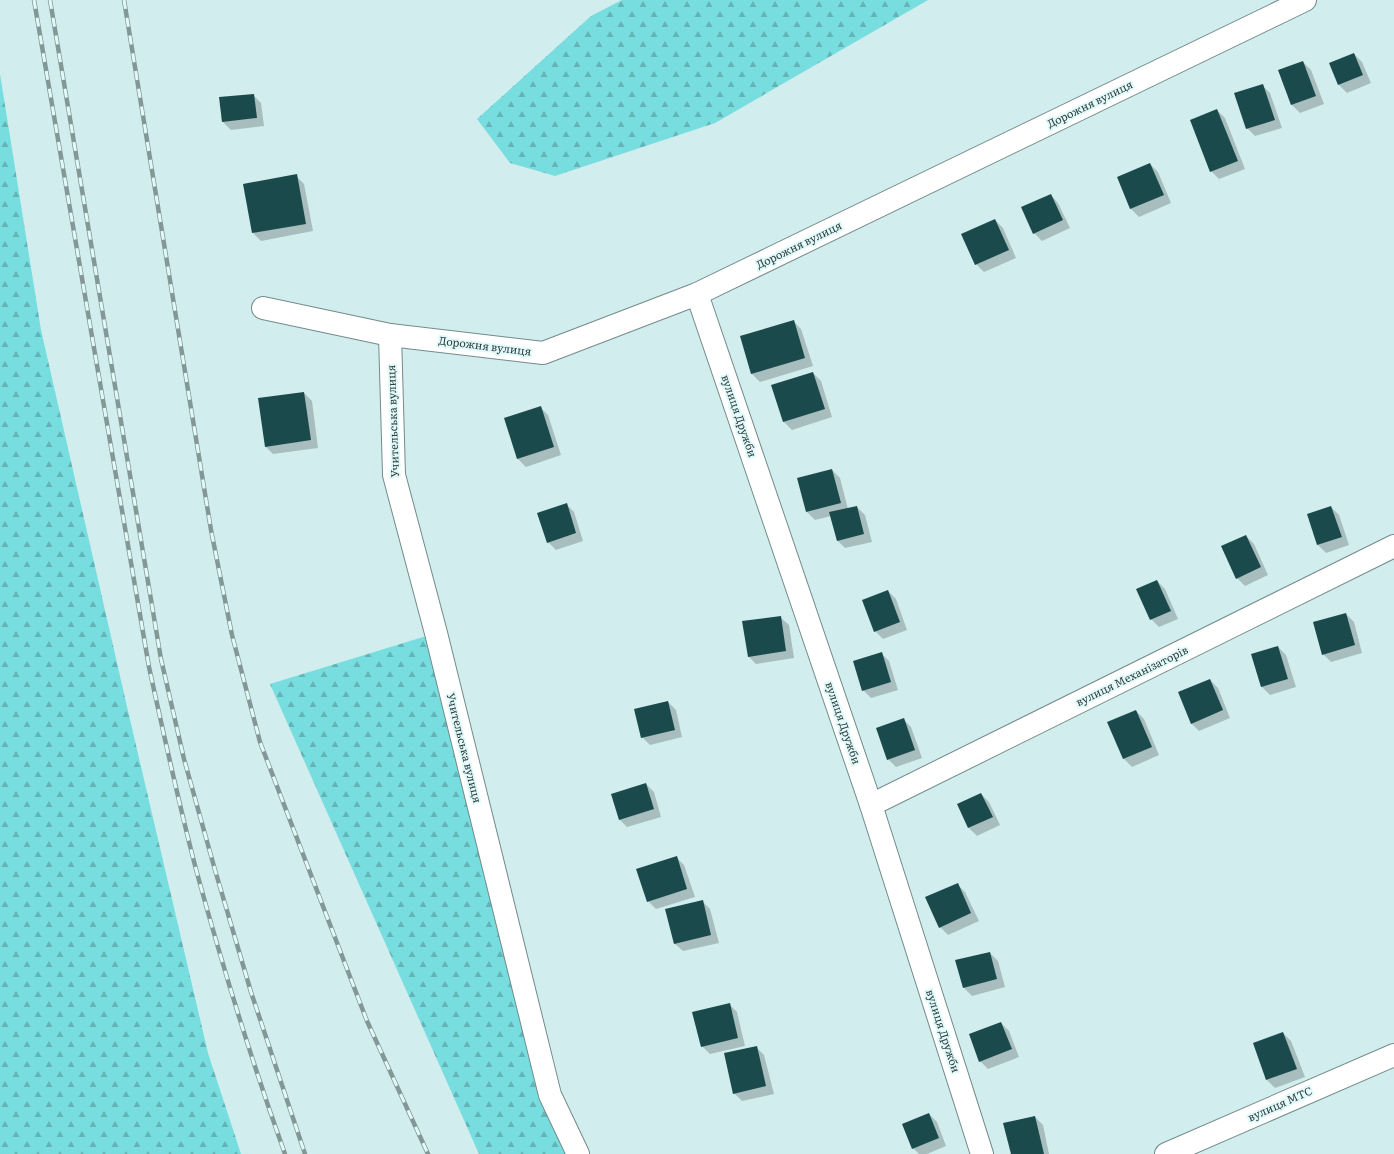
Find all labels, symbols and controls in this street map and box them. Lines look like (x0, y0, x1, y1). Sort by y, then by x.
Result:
street label: Дорожня вулиця (1044, 75, 1135, 131)
street label: Дорожня вулиця (753, 216, 844, 272)
street label: Дорожня вулиця (438, 331, 533, 359)
street label: Учительська вулиця (382, 364, 402, 478)
street label: вулиця Дружби (718, 372, 762, 459)
street label: вулиця Механізаторів (1073, 641, 1190, 709)
street label: вулиця Дружби (822, 679, 866, 766)
street label: Учительська вулиця (444, 691, 486, 805)
street label: вулиця Дружби (923, 987, 965, 1074)
street label: вулиця МТС (1245, 1082, 1315, 1124)

